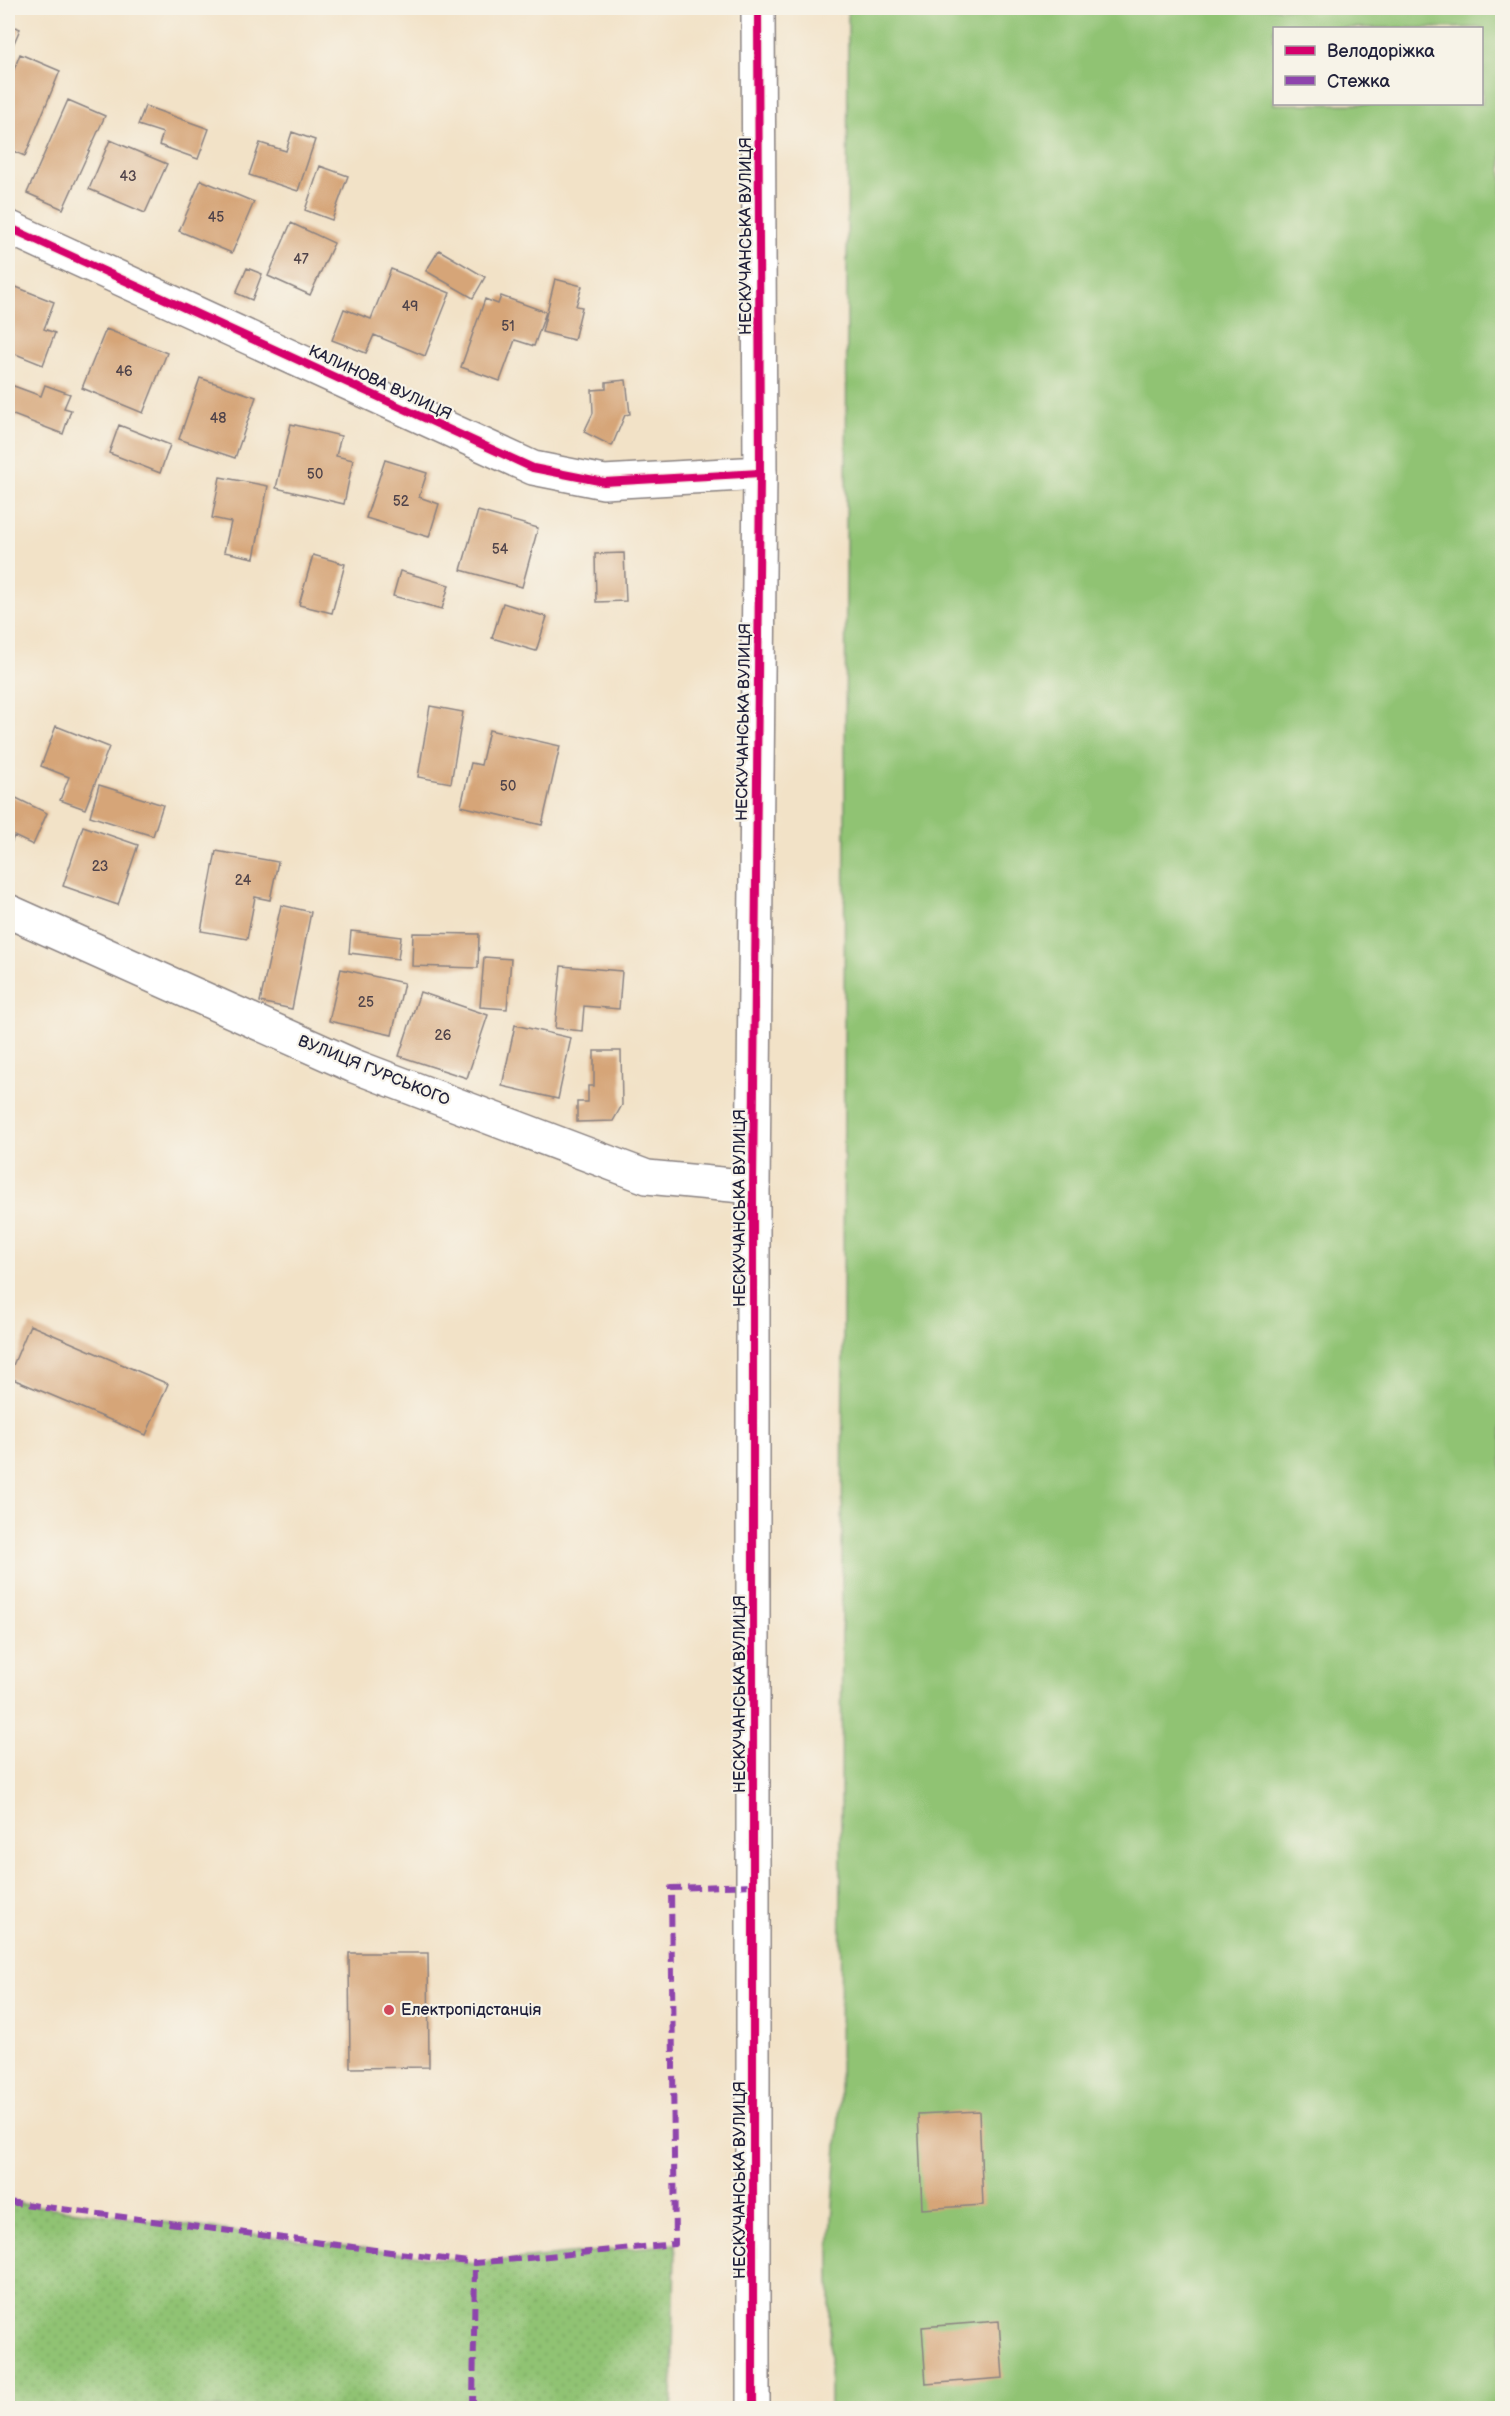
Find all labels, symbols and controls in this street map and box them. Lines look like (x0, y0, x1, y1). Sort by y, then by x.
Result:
legend (1273, 27, 1483, 105)
text: Велодоріжка (1327, 41, 1435, 62)
text: Стежка (1327, 71, 1390, 92)
street label: НЕСКУЧАНСЬКА ВУЛИЦЯ (737, 137, 756, 335)
house number: 43 (119, 168, 137, 185)
house number: 45 (208, 209, 224, 226)
house number: 47 (293, 251, 309, 268)
house number: 49 (402, 298, 418, 315)
house number: 51 (501, 318, 515, 335)
street label: КАЛИНОВА ВУЛИЦЯ (305, 342, 455, 424)
house number: 46 (115, 363, 133, 380)
house number: 48 (210, 410, 226, 427)
house number: 50 (307, 466, 323, 483)
house number: 52 (393, 493, 410, 510)
house number: 54 (492, 541, 509, 558)
street label: НЕСКУЧАНСЬКА ВУЛИЦЯ (733, 623, 755, 821)
house number: 50 (500, 778, 516, 795)
house number: 23 (92, 858, 108, 875)
house number: 24 (235, 872, 252, 889)
house number: 25 (358, 994, 374, 1011)
house number: 26 (435, 1027, 452, 1044)
street label: ВУЛИЦЯ ГУРСЬКОГО (295, 1032, 453, 1110)
street label: НЕСКУЧАНСЬКА ВУЛИЦЯ (731, 1109, 750, 1307)
street label: НЕСКУЧАНСЬКА ВУЛИЦЯ (731, 1595, 750, 1793)
place label: Електропідстанція (401, 2001, 542, 2020)
marker: Електропідстанція (382, 2003, 396, 2017)
street label: НЕСКУЧАНСЬКА ВУЛИЦЯ (731, 2081, 750, 2279)

